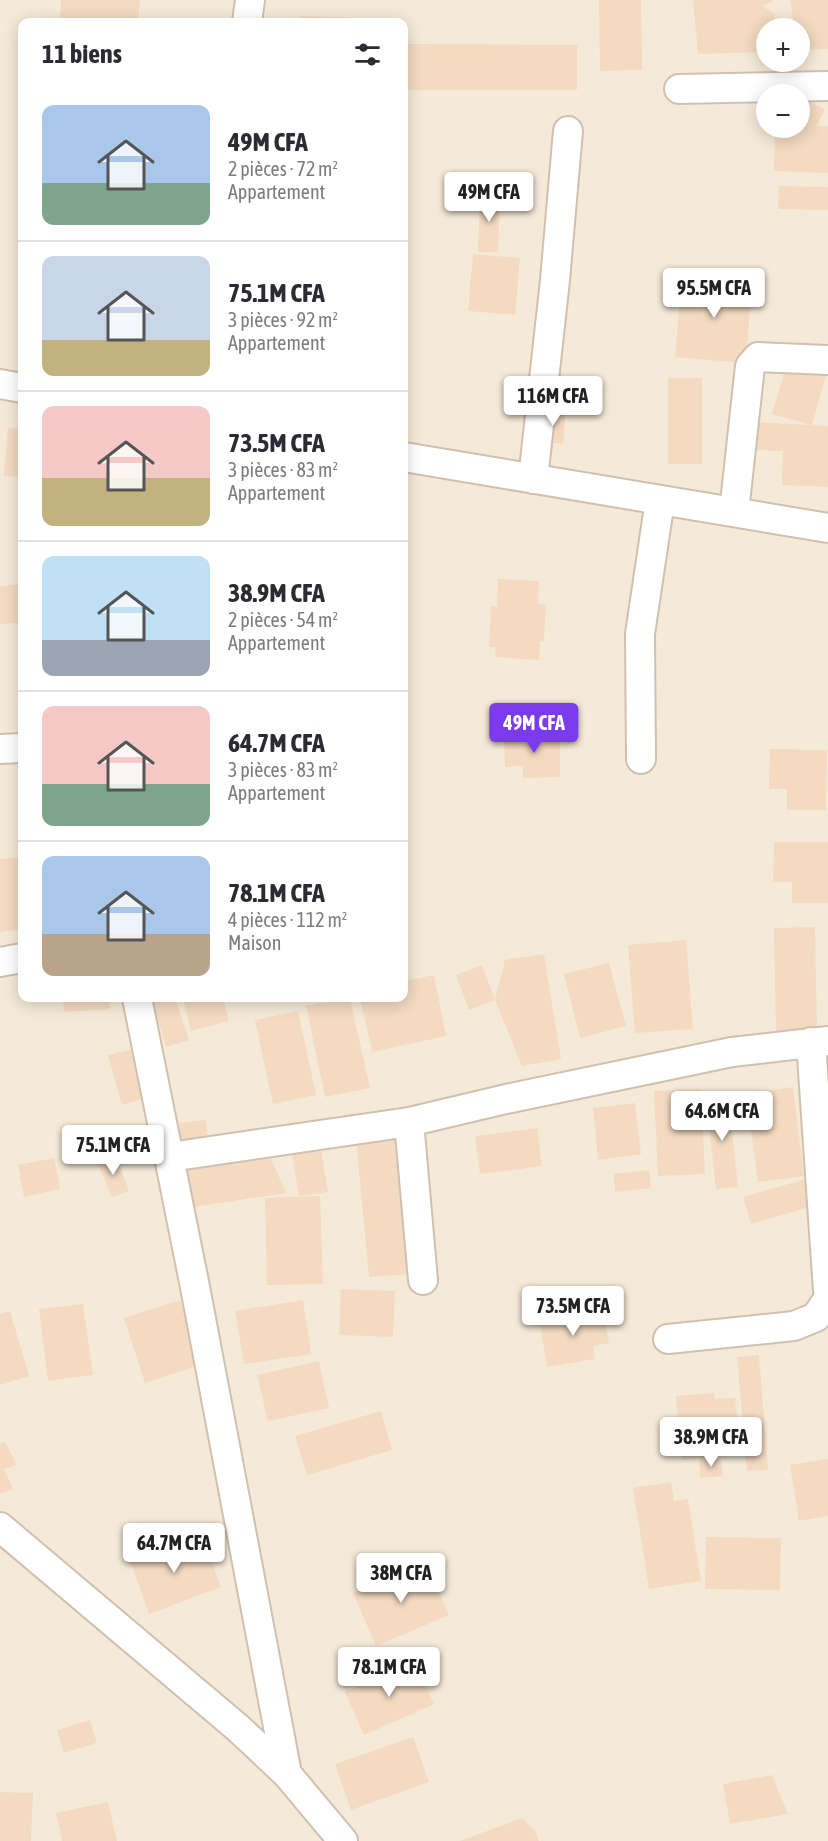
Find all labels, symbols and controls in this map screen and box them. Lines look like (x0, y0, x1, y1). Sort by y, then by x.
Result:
map controls (756, 18, 810, 138)
button: + (756, 18, 810, 72)
icon: filters (351, 38, 384, 71)
text: 11 biens (42, 39, 122, 69)
button: − (756, 84, 810, 138)
text: 49M CFA (228, 127, 308, 157)
icon: home (90, 129, 162, 201)
text: 2 pièces · 72 m² (228, 157, 338, 180)
pin: 49M CFA (434, 172, 544, 223)
text: Appartement (228, 180, 325, 203)
text: 49M CFA (458, 180, 520, 203)
pin: 95.5M CFA (645, 268, 783, 319)
text: 95.5M CFA (677, 276, 751, 299)
text: 75.1M CFA (228, 278, 325, 308)
icon: home (90, 280, 162, 352)
text: 3 pièces · 92 m² (228, 308, 338, 331)
text: Appartement (228, 331, 325, 354)
pin: 116M CFA (491, 376, 615, 427)
text: 116M CFA (518, 384, 588, 407)
text: 73.5M CFA (228, 428, 325, 458)
icon: home (90, 430, 162, 502)
text: 3 pièces · 83 m² (228, 458, 338, 481)
text: Appartement (228, 481, 325, 504)
text: 38.9M CFA (228, 578, 325, 608)
icon: home (90, 580, 162, 652)
text: 2 pièces · 54 m² (228, 608, 338, 631)
text: Appartement (228, 631, 325, 654)
pin: 49M CFA (479, 703, 589, 754)
text: 49M CFA (503, 711, 565, 734)
text: 64.7M CFA (228, 728, 325, 758)
icon: home (90, 730, 162, 802)
text: 3 pièces · 83 m² (228, 758, 338, 781)
text: Appartement (228, 781, 325, 804)
text: 78.1M CFA (228, 878, 325, 908)
icon: home (90, 880, 162, 952)
text: 4 pièces · 112 m² (228, 908, 347, 931)
text: Maison (228, 931, 281, 954)
pin: 64.6M CFA (653, 1091, 791, 1142)
text: 64.6M CFA (685, 1099, 759, 1122)
pin: 75.1M CFA (44, 1125, 182, 1176)
text: 75.1M CFA (76, 1133, 150, 1156)
pin: 73.5M CFA (504, 1286, 642, 1337)
text: 73.5M CFA (536, 1294, 610, 1317)
pin: 38.9M CFA (642, 1417, 780, 1468)
text: 38.9M CFA (674, 1425, 748, 1448)
pin: 64.7M CFA (105, 1523, 243, 1574)
text: 64.7M CFA (137, 1531, 211, 1554)
pin: 38M CFA (346, 1553, 456, 1604)
text: 38M CFA (370, 1561, 432, 1584)
pin: 78.1M CFA (320, 1647, 458, 1698)
text: 78.1M CFA (352, 1655, 426, 1678)

